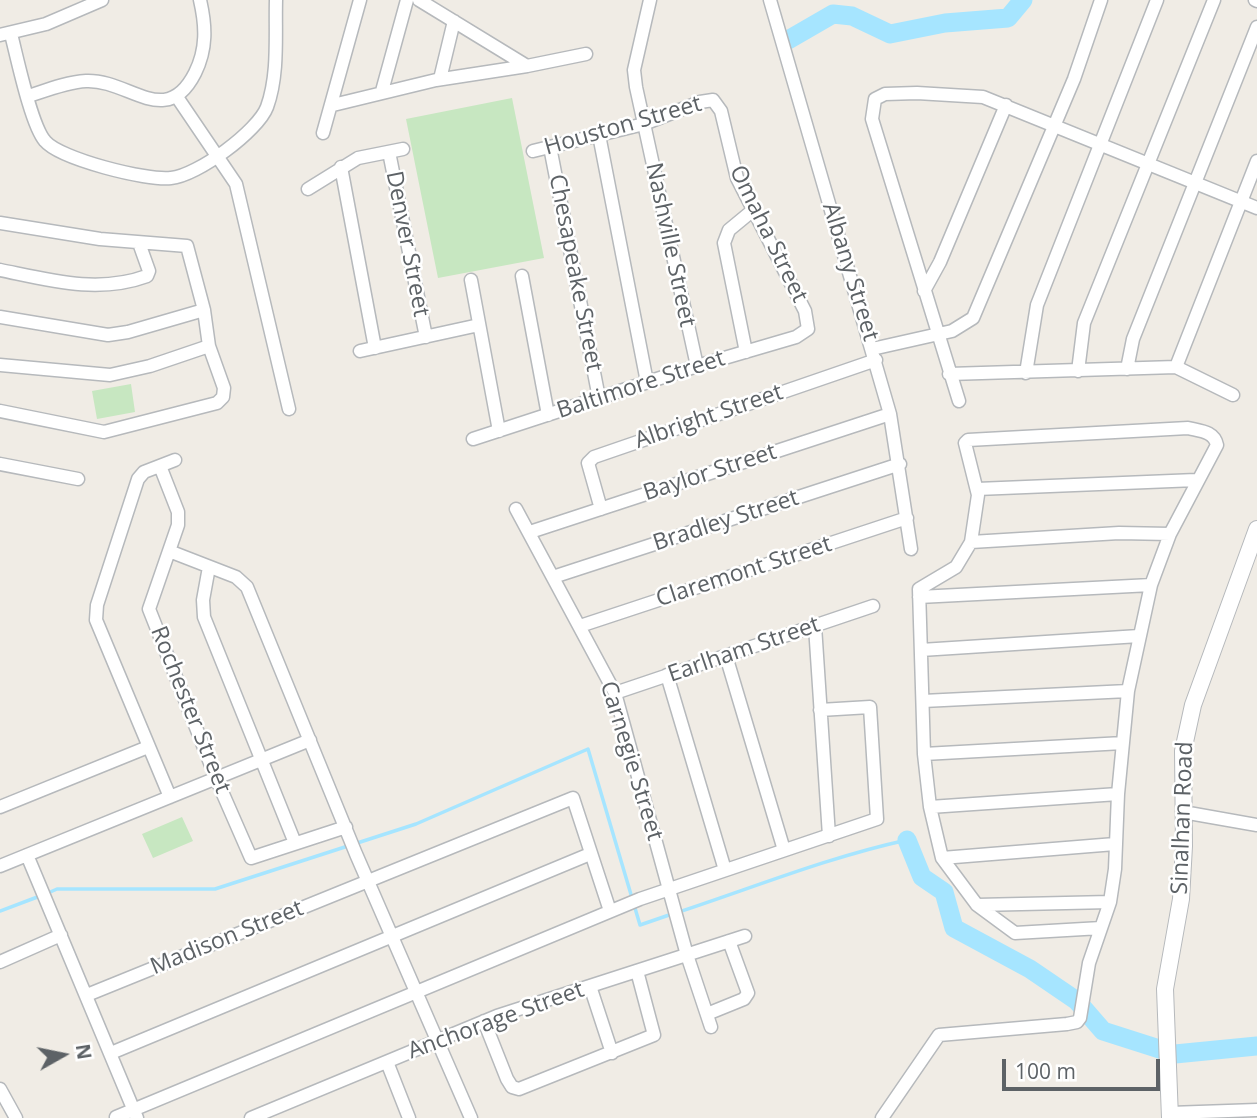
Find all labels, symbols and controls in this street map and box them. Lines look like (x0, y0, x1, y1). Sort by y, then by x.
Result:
street label: Houston Street (541, 90, 705, 162)
street label: Nashville Street (639, 160, 701, 330)
street label: Omaha Street (723, 161, 813, 307)
street label: Denver Street (379, 169, 435, 319)
street label: Chesapeake Street (542, 172, 608, 374)
street label: Albany Street (816, 200, 884, 344)
street label: Baltimore Street (553, 345, 729, 425)
street label: Albright Street (631, 379, 787, 455)
street label: Baylor Street (640, 438, 780, 508)
street label: Bradley Street (650, 484, 802, 558)
street label: Claremont Street (653, 531, 835, 613)
street label: Earlham Street (664, 611, 824, 689)
street label: Rochester Street (144, 622, 236, 798)
street label: Carnegie Street (594, 678, 668, 844)
street label: Sinalhan Road (1167, 741, 1199, 895)
street label: Madison Street (147, 895, 307, 981)
street label: Anchorage Street (404, 976, 588, 1066)
north arrow (28, 1020, 98, 1090)
text: N (70, 1042, 98, 1061)
scale bar (1005, 1044, 1162, 1088)
text: 100 m (1015, 1057, 1076, 1085)

